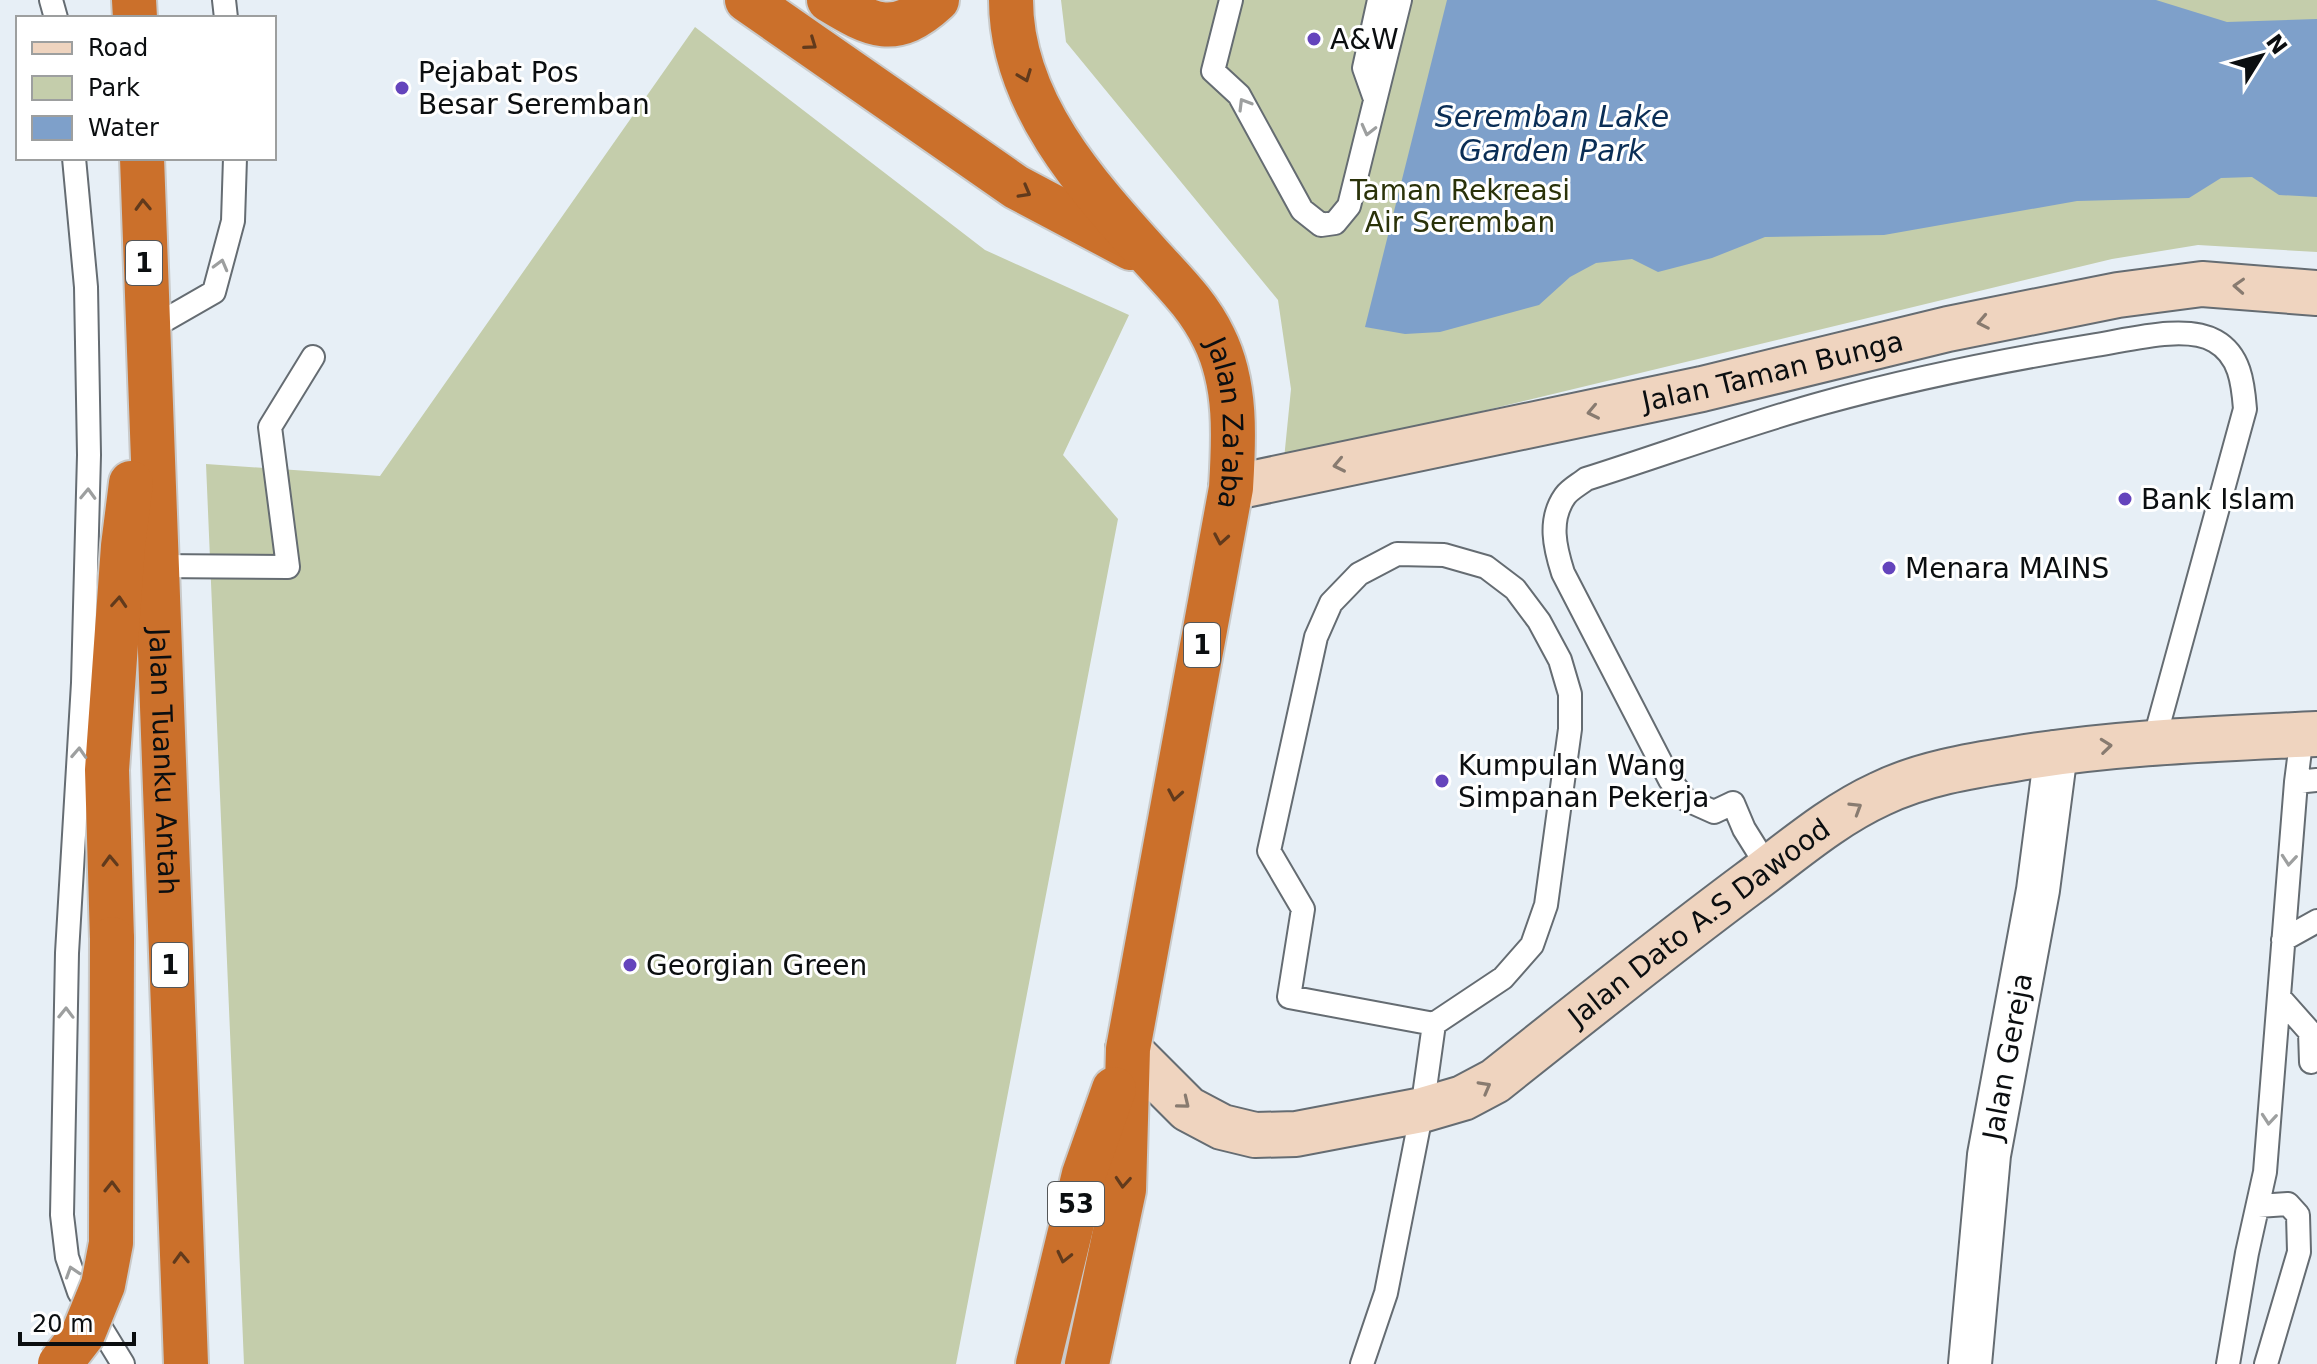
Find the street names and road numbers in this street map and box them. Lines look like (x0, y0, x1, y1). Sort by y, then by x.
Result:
road number: 1 (126, 241, 162, 285)
street label: Jalan Taman Bunga (1637, 325, 1907, 419)
street label: Jalan Za'aba (1198, 330, 1249, 512)
road number: 1 (1184, 623, 1220, 667)
street label: Jalan Tuanku Antah (142, 625, 185, 896)
street label: Jalan Dato A.S Dawood (1560, 812, 1836, 1034)
road number: 1 (152, 943, 188, 987)
street label: Jalan Gereja (1976, 970, 2039, 1145)
road number: 53 (1048, 1182, 1104, 1226)

